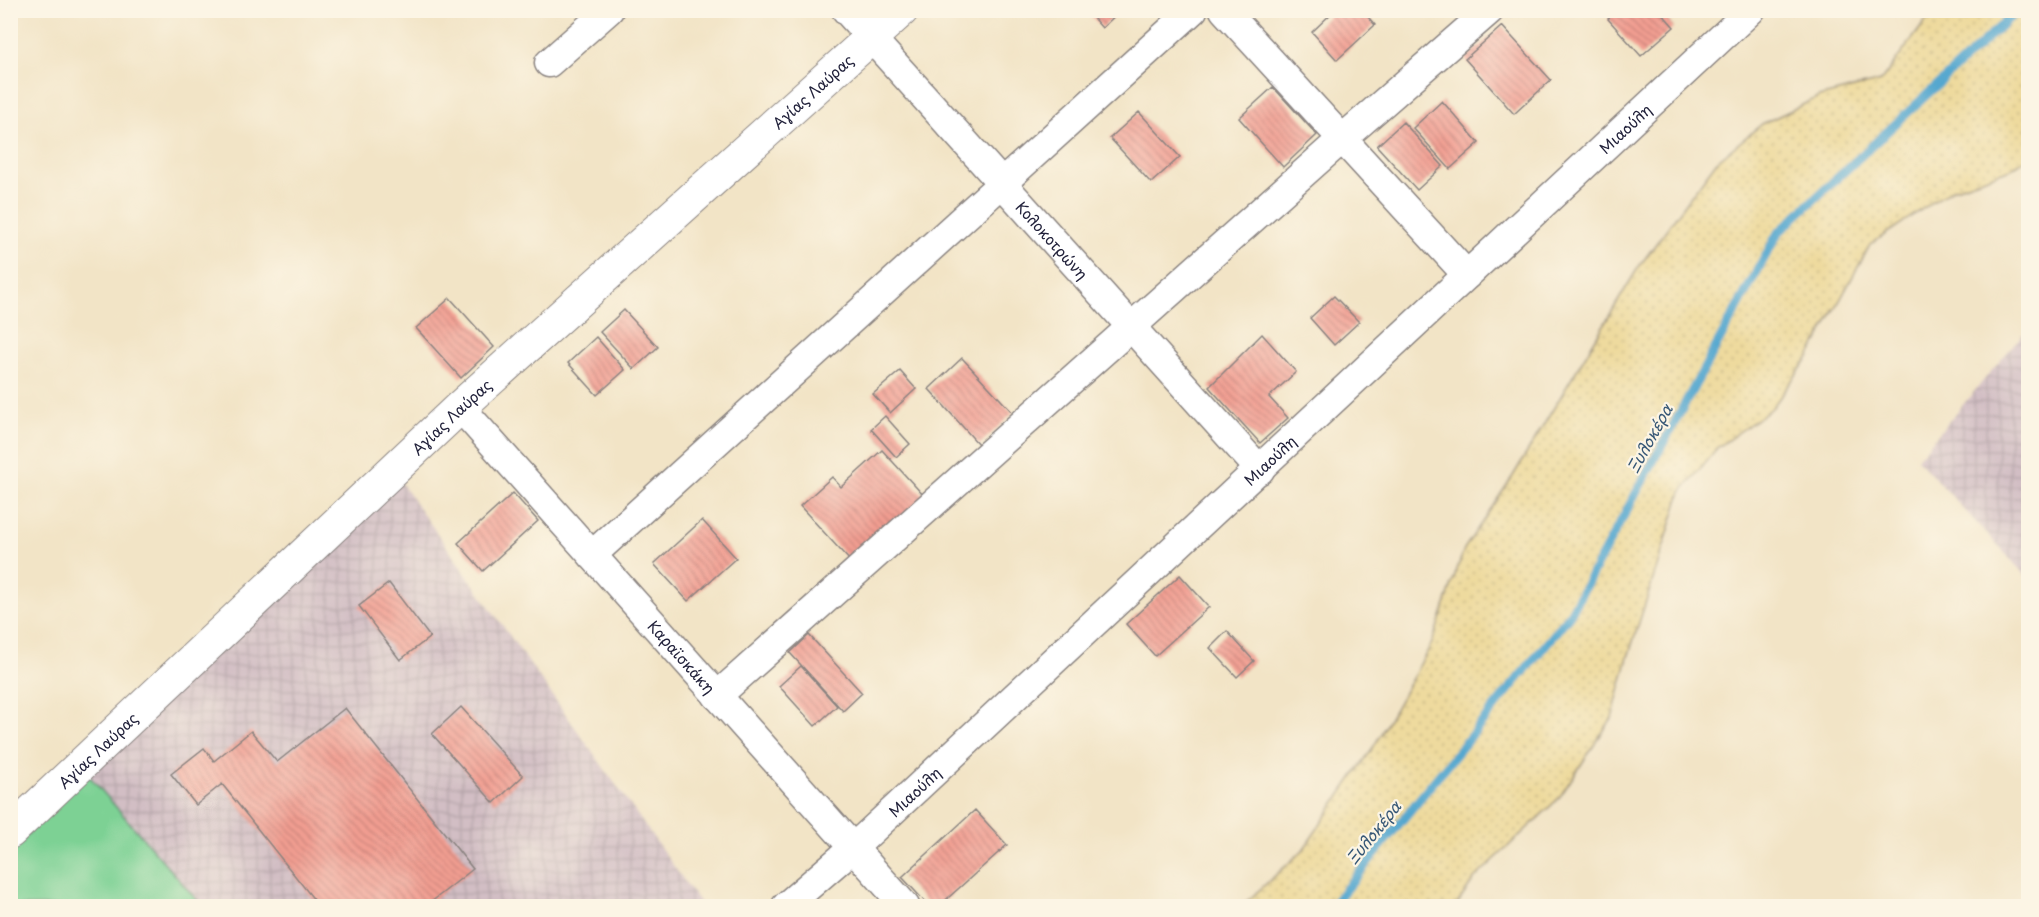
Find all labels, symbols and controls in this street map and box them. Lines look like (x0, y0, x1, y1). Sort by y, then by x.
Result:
street label: Αγίας Λαύρας (766, 48, 858, 134)
street label: Μιαούλη (1593, 98, 1656, 158)
street label: Κολοκοτρώνη (1011, 195, 1094, 284)
street label: Αγίας Λαύρας (405, 373, 496, 459)
water label: Ξυλοκέρα (1620, 398, 1678, 477)
street label: Μιαούλη (1238, 429, 1301, 490)
street label: Καραϊσκάκη (643, 614, 721, 698)
street label: Αγίας Λαύρας (52, 706, 143, 793)
street label: Μιαούλη (883, 761, 945, 822)
water label: Ξυλοκέρα (1340, 794, 1407, 869)

